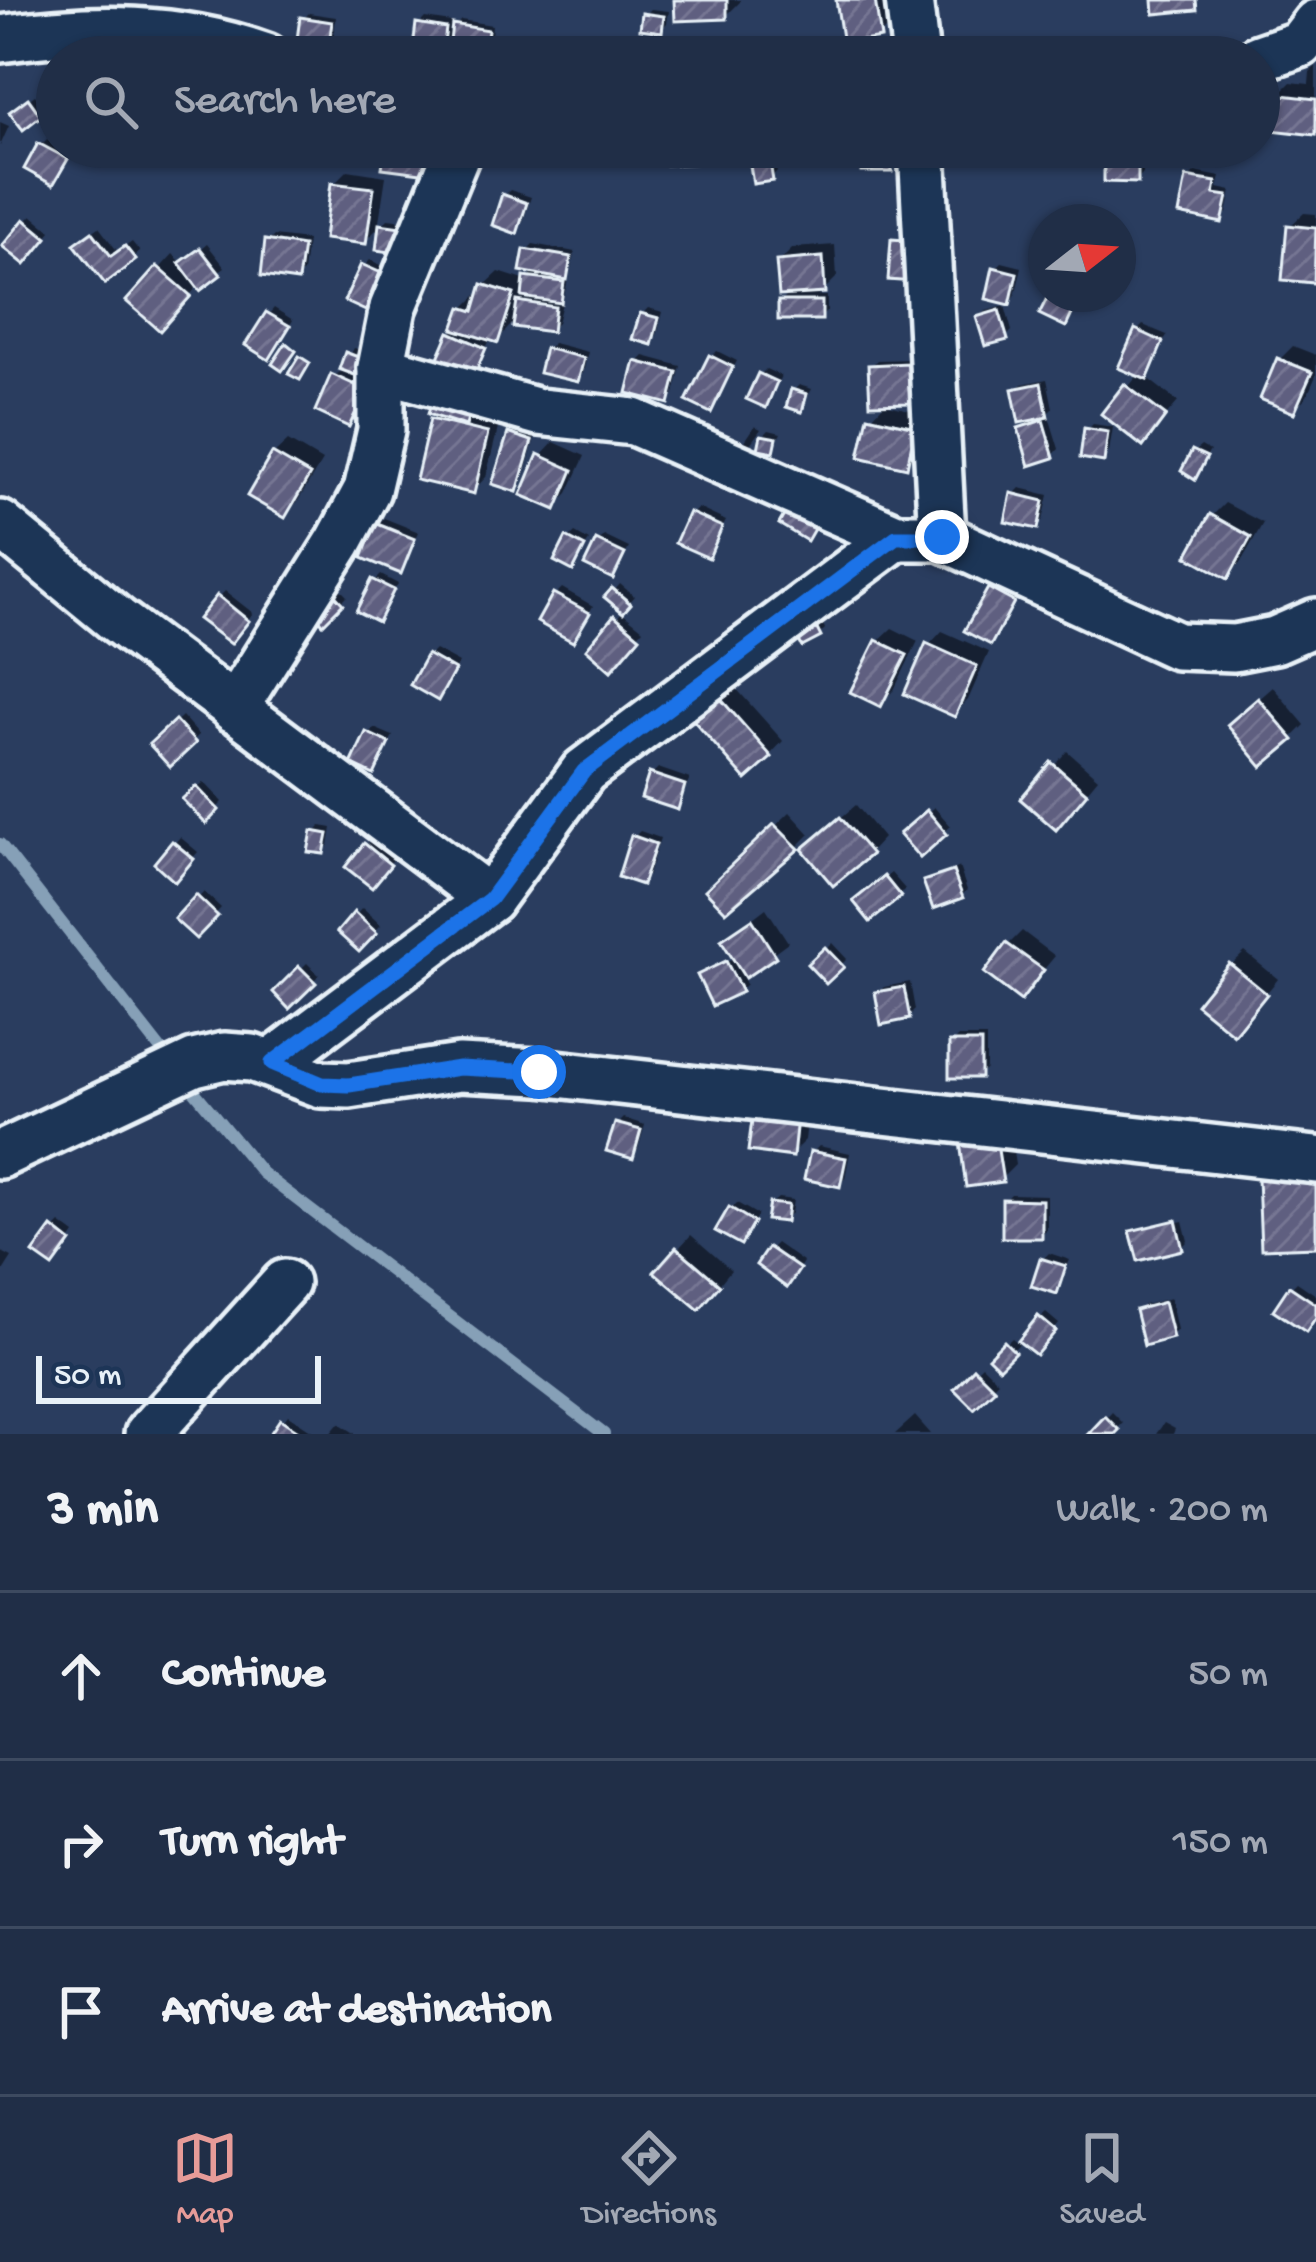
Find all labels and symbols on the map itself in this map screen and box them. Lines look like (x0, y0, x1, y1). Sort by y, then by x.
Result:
north arrow (1028, 204, 1136, 312)
route end (915, 510, 969, 564)
route start (512, 1045, 566, 1099)
scale bar (36, 1350, 321, 1403)

